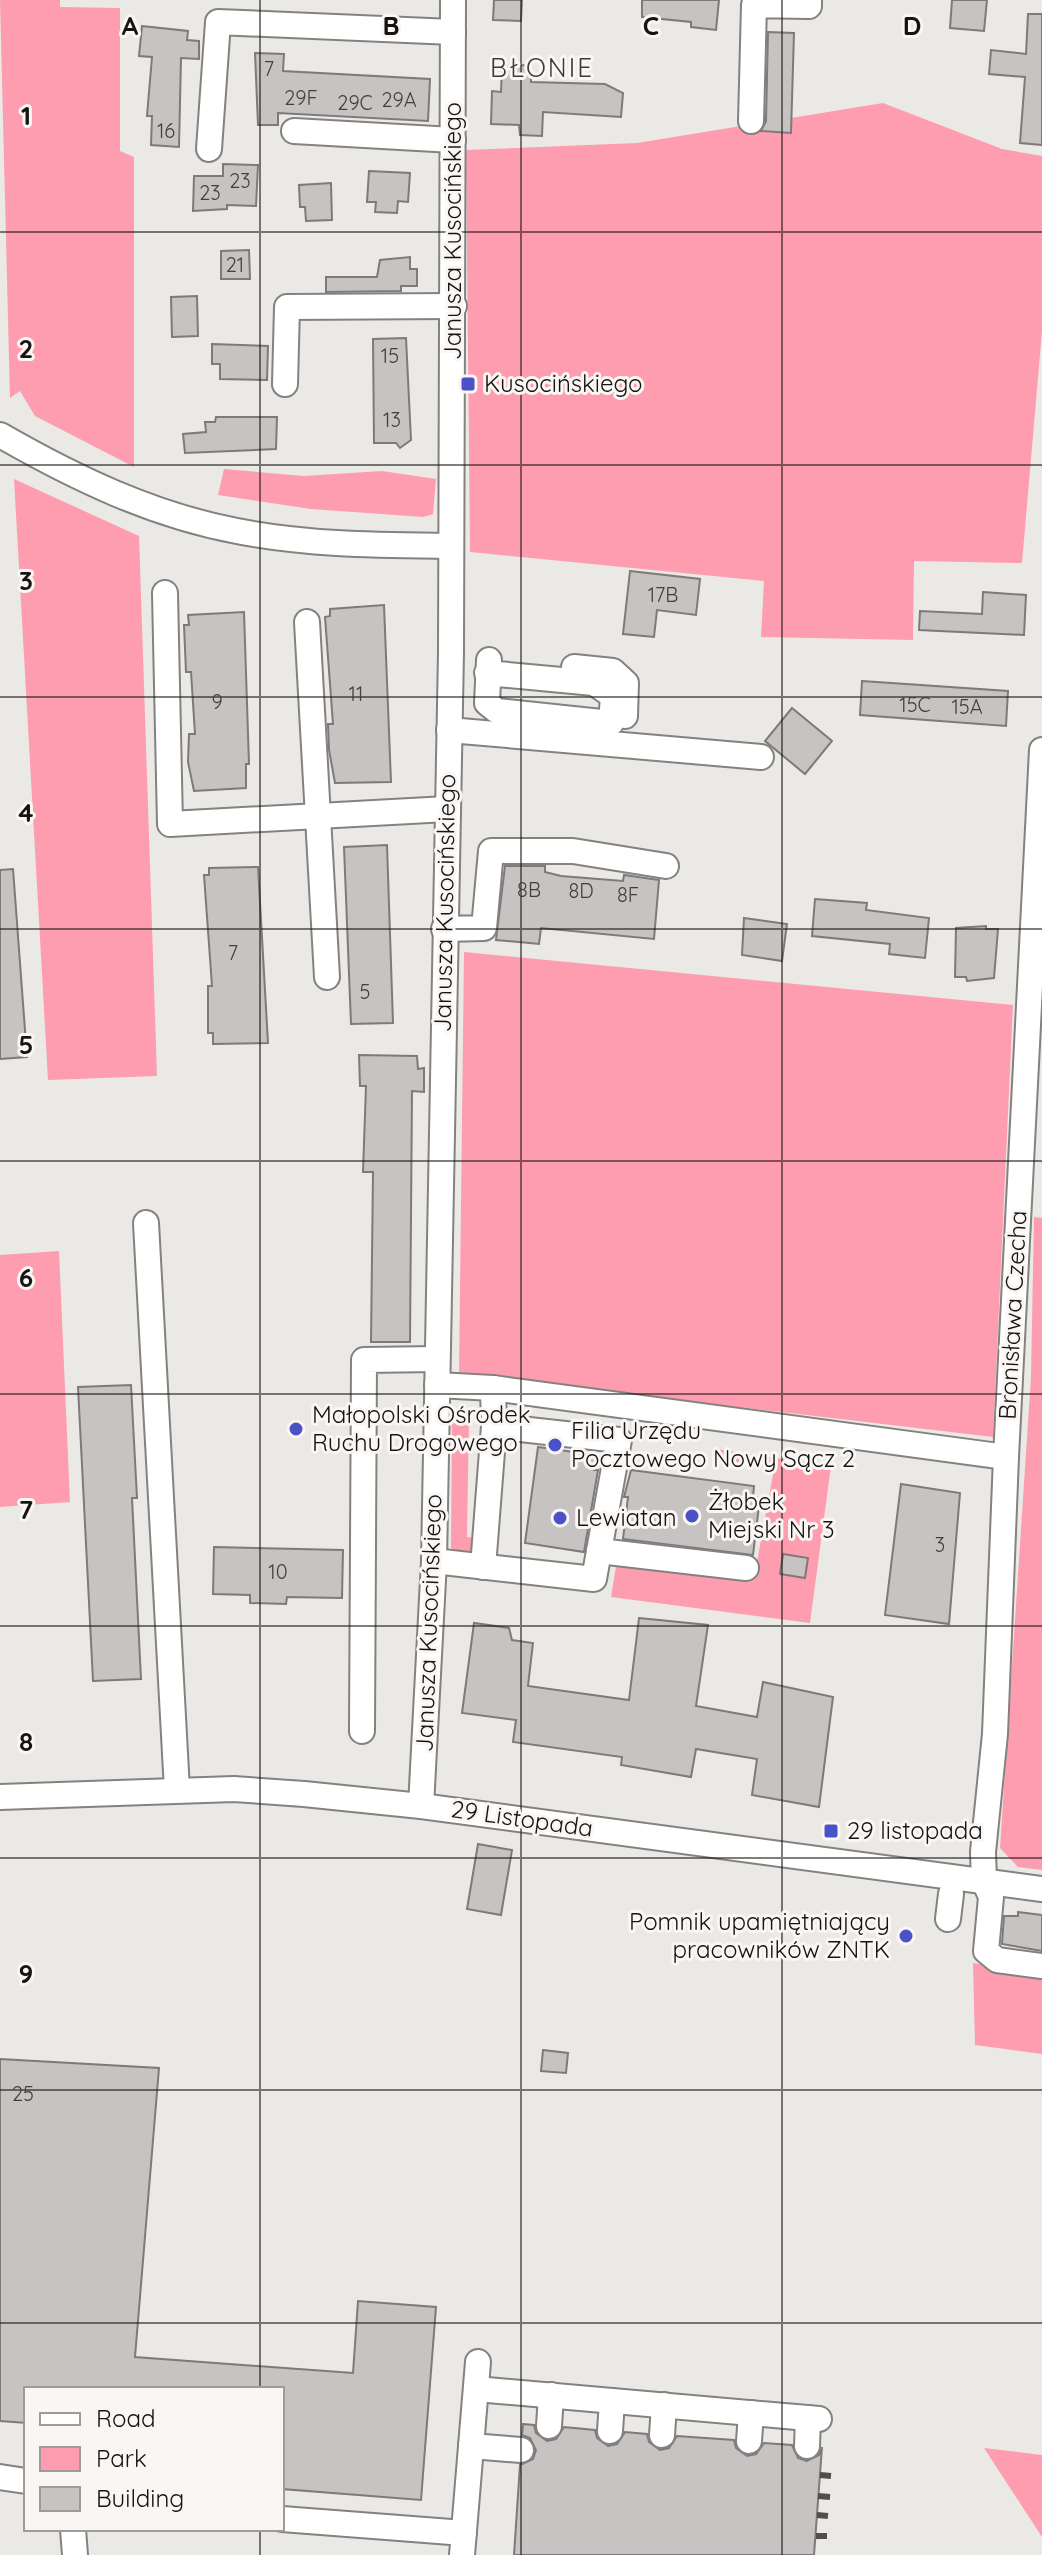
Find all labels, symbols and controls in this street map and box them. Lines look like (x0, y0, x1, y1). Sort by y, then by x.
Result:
text: A (122, 9, 139, 42)
text: B (382, 9, 400, 42)
text: C (643, 9, 659, 42)
text: D (903, 9, 921, 42)
district label: BŁONIE (490, 51, 594, 84)
house number: 7 (264, 56, 274, 81)
house number: 29F (284, 85, 318, 110)
house number: 29A (381, 87, 417, 112)
house number: 29C (337, 90, 373, 115)
text: 1 (21, 99, 31, 132)
street label: Janusza Kusocińskiego (437, 102, 467, 360)
house number: 16 (157, 118, 175, 143)
house number: 23 (229, 168, 251, 193)
house number: 23 (199, 180, 221, 205)
house number: 21 (226, 252, 244, 277)
text: 2 (19, 332, 33, 365)
house number: 15 (381, 343, 399, 368)
place label: Kusocińskiego (484, 368, 642, 398)
marker: Kusocińskiego (459, 375, 477, 393)
house number: 13 (383, 407, 401, 432)
text: 3 (19, 564, 33, 597)
house number: 17B (648, 582, 678, 607)
house number: 11 (349, 681, 363, 706)
house number: 9 (211, 689, 223, 714)
house number: 15C (899, 692, 931, 717)
house number: 15A (951, 694, 983, 719)
street label: Janusza Kusocińskiego (427, 774, 461, 1032)
text: 4 (18, 796, 34, 829)
house number: 8B (517, 877, 541, 902)
house number: 8D (568, 878, 594, 903)
house number: 8F (617, 882, 639, 907)
house number: 7 (228, 940, 238, 965)
house number: 5 (360, 979, 370, 1004)
text: 5 (19, 1028, 33, 1061)
street label: Bronisława Czecha (992, 1210, 1032, 1420)
text: 6 (19, 1261, 33, 1294)
place label: Małopolski Ośrodek Ruchu Drogowego (312, 1399, 531, 1457)
place label: Filia Urzędu Pocztowego Nowy Sącz 2 (571, 1415, 855, 1473)
marker: Małopolski Ośrodek Ruchu Drogowego (287, 1420, 305, 1438)
marker: Filia Urzędu Pocztowego Nowy Sącz 2 (546, 1436, 564, 1454)
place label: Żłobek Miejski Nr 3 (708, 1486, 835, 1544)
text: 7 (19, 1493, 33, 1526)
street label: Janusza Kusocińskiego (409, 1493, 447, 1752)
place label: Lewiatan (576, 1502, 677, 1532)
marker: Żłobek Miejski Nr 3 (683, 1507, 701, 1525)
marker: Lewiatan (551, 1509, 569, 1527)
house number: 3 (935, 1532, 945, 1557)
house number: 10 (268, 1559, 288, 1584)
text: 8 (19, 1725, 33, 1758)
street label: 29 Listopada (449, 1793, 595, 1843)
place label: 29 listopada (847, 1815, 983, 1845)
marker: 29 listopada (822, 1822, 840, 1840)
place label: Pomnik upamiętniający pracowników ZNTK (629, 1906, 890, 1964)
marker: Pomnik upamiętniający pracowników ZNTK (897, 1927, 915, 1945)
text: 9 (19, 1957, 33, 1990)
house number: 25 (12, 2081, 34, 2106)
legend (24, 2387, 284, 2531)
text: Road (96, 2403, 156, 2433)
text: Park (96, 2443, 147, 2473)
text: Building (96, 2483, 184, 2513)

